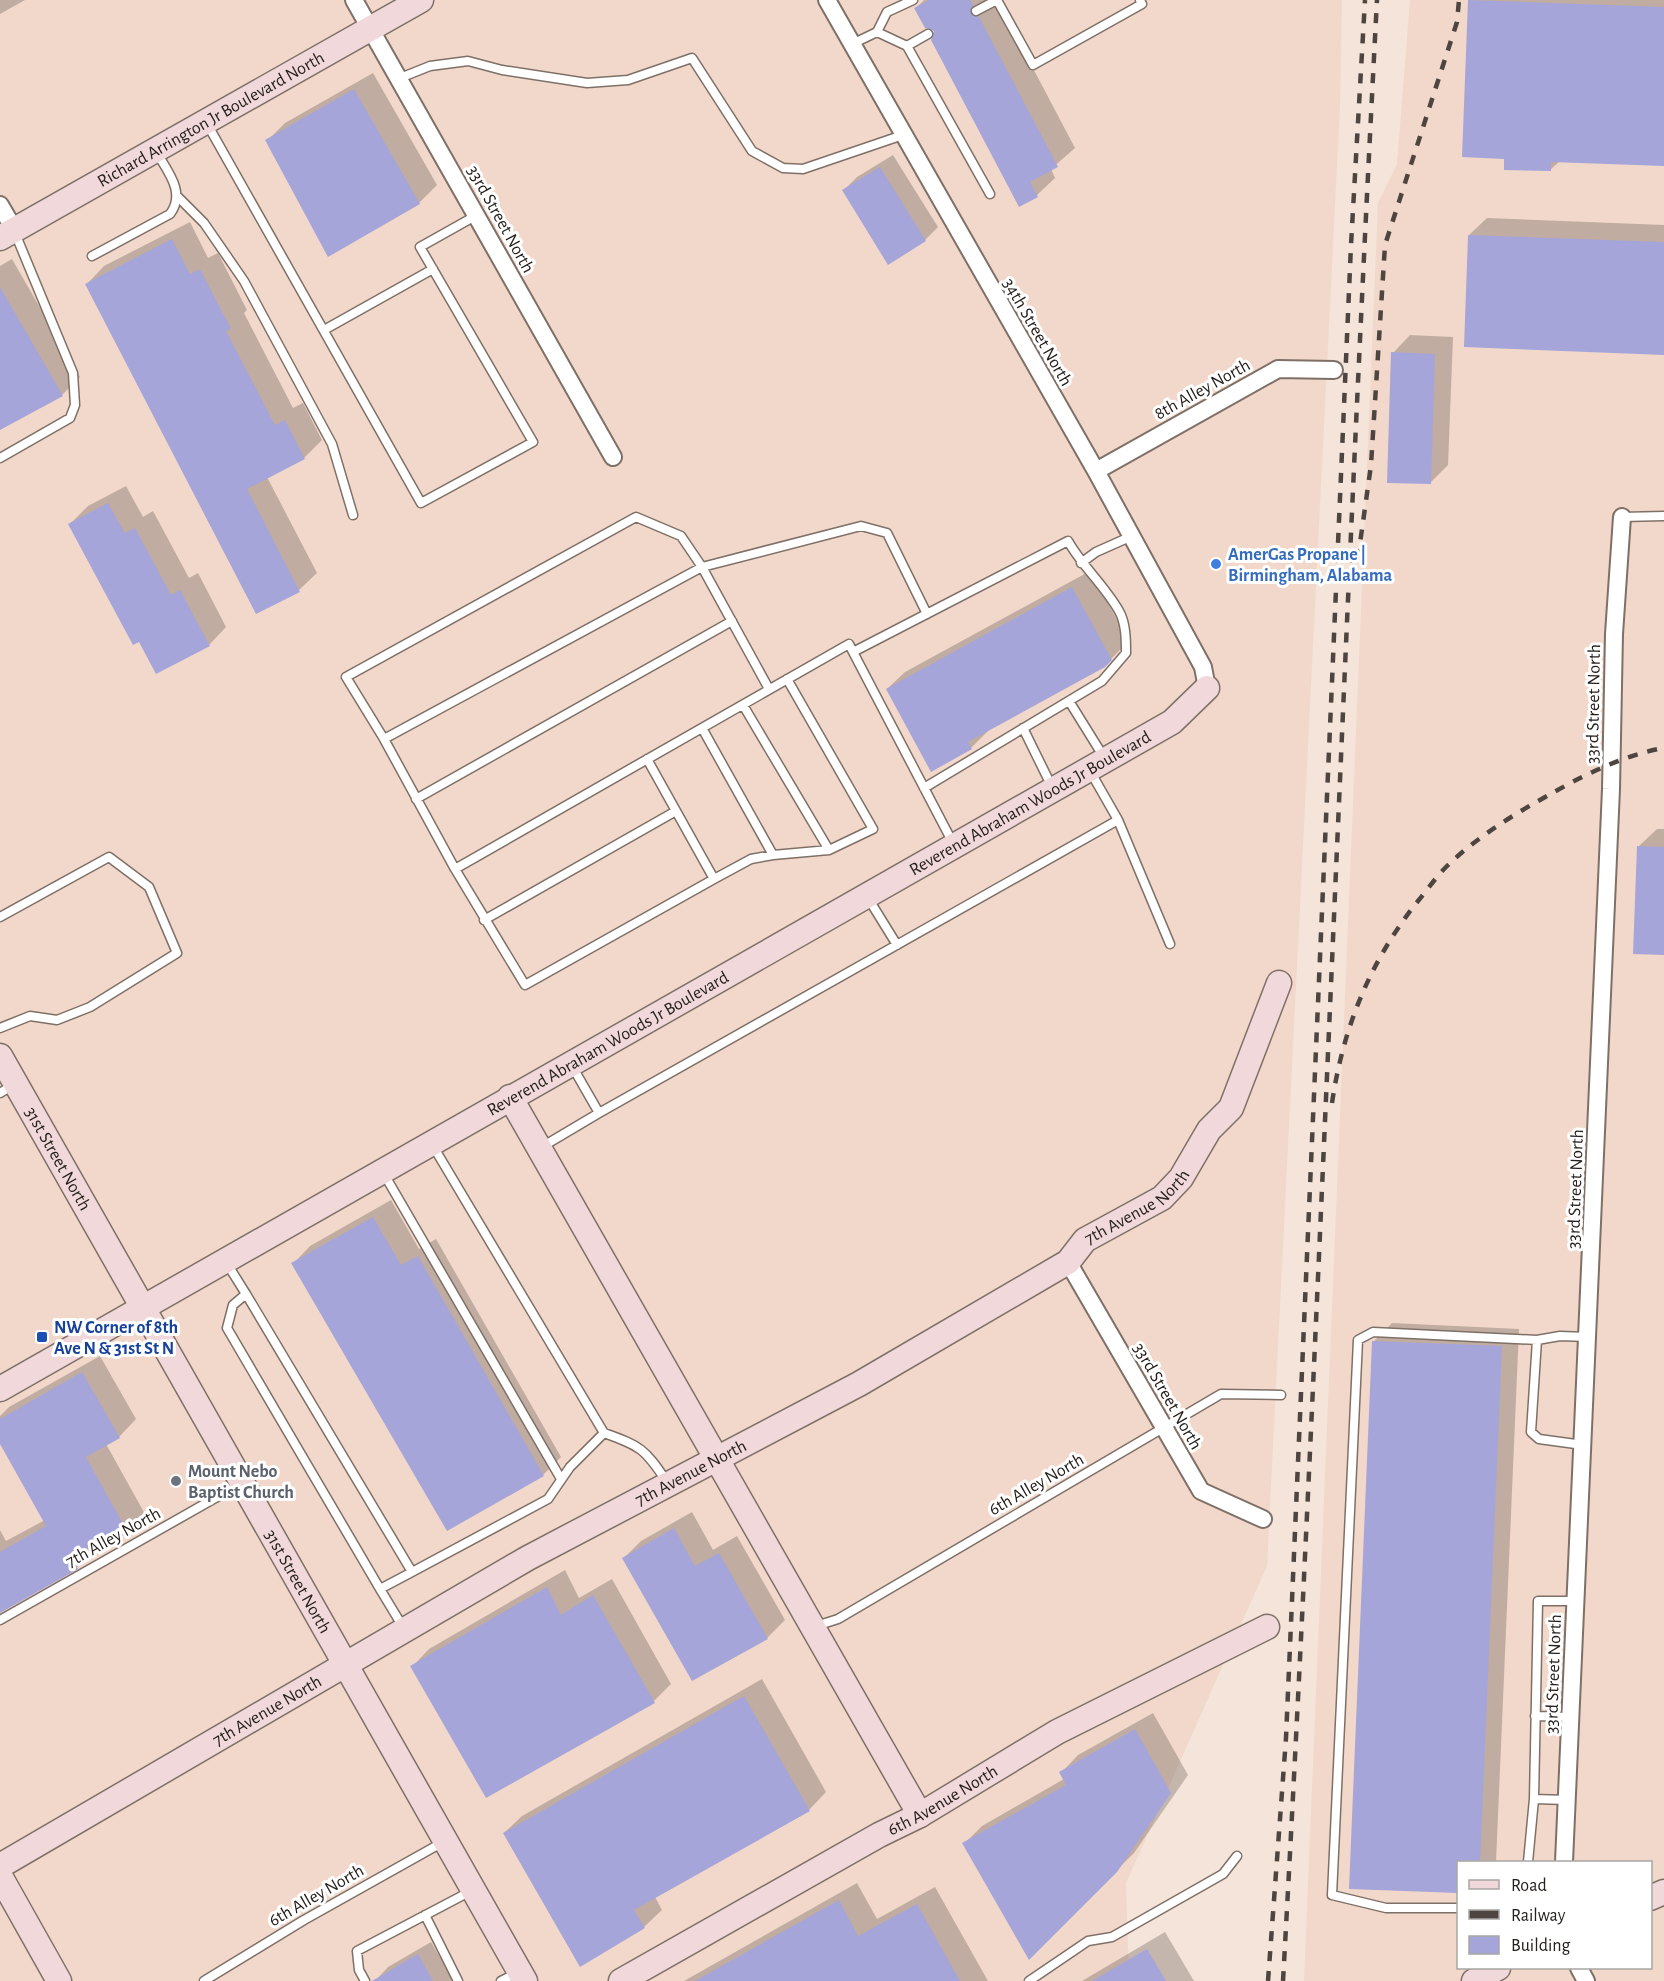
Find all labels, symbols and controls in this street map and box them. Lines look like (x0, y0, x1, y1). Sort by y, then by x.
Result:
street label: Richard Arrington Jr Boulevard North (95, 49, 328, 191)
street label: 33rd Street North (463, 163, 537, 276)
street label: 34th Street North (999, 276, 1075, 389)
street label: 8th Alley North (1152, 356, 1253, 424)
place label: AmerGas Propane | Birmingham, Alabama (1228, 544, 1392, 585)
marker: AmerGas Propane | Birmingham, Alabama (1209, 557, 1223, 571)
street label: 33rd Street North (1584, 644, 1604, 764)
street label: Reverend Abraham Woods Jr Boulevard (907, 728, 1154, 879)
street label: Reverend Abraham Woods Jr Boulevard (484, 968, 732, 1120)
street label: 31st Street North (21, 1104, 94, 1214)
street label: 33rd Street North (1565, 1129, 1587, 1249)
street label: 7th Avenue North (1082, 1167, 1194, 1248)
place label: NW Corner of 8th Ave N & 31st St N (54, 1319, 178, 1358)
marker: NW Corner of 8th Ave N & 31st St N (35, 1330, 49, 1344)
street label: 33rd Street North (1129, 1340, 1205, 1453)
street label: 7th Avenue North (633, 1437, 750, 1510)
street label: 6th Alley North (986, 1450, 1087, 1519)
place label: Mount Nebo Baptist Church (188, 1463, 294, 1502)
marker: Mount Nebo Baptist Church (169, 1474, 183, 1488)
street label: 7th Alley North (63, 1504, 164, 1571)
street label: 31st Street North (261, 1527, 334, 1637)
street label: 33rd Street North (1543, 1614, 1565, 1734)
street label: 7th Avenue North (210, 1672, 325, 1750)
street label: 6th Avenue North (885, 1762, 1001, 1839)
street label: 6th Alley North (266, 1861, 367, 1930)
legend (1457, 1861, 1652, 1969)
text: Road (1511, 1877, 1547, 1895)
text: Railway (1511, 1907, 1566, 1925)
text: Building (1511, 1937, 1571, 1955)

